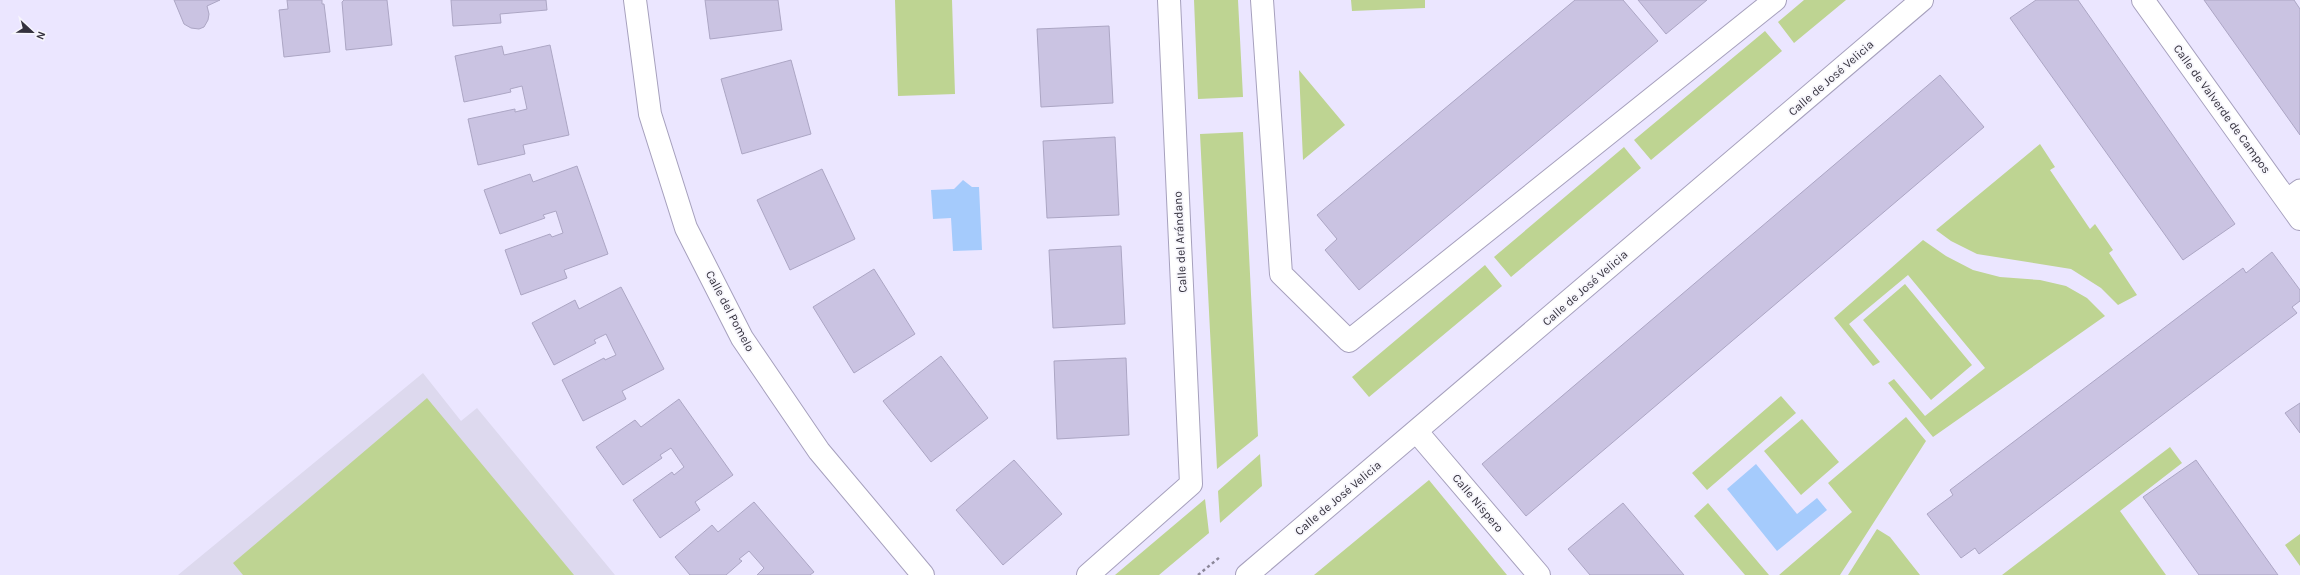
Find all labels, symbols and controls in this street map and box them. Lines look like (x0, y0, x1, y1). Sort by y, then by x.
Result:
north arrow (12, 12, 52, 52)
text: N (33, 29, 48, 42)
street label: Calle de José Velicia (1786, 37, 1876, 119)
street label: Calle de Valverde de Campos (2170, 42, 2274, 176)
street label: Calle del Arándano (1170, 191, 1190, 293)
street label: Calle de José Velicia (1540, 247, 1630, 329)
street label: Calle del Pomelo (703, 268, 757, 354)
street label: Calle de José Velicia (1292, 458, 1384, 538)
street label: Calle Níspero (1450, 471, 1506, 535)

